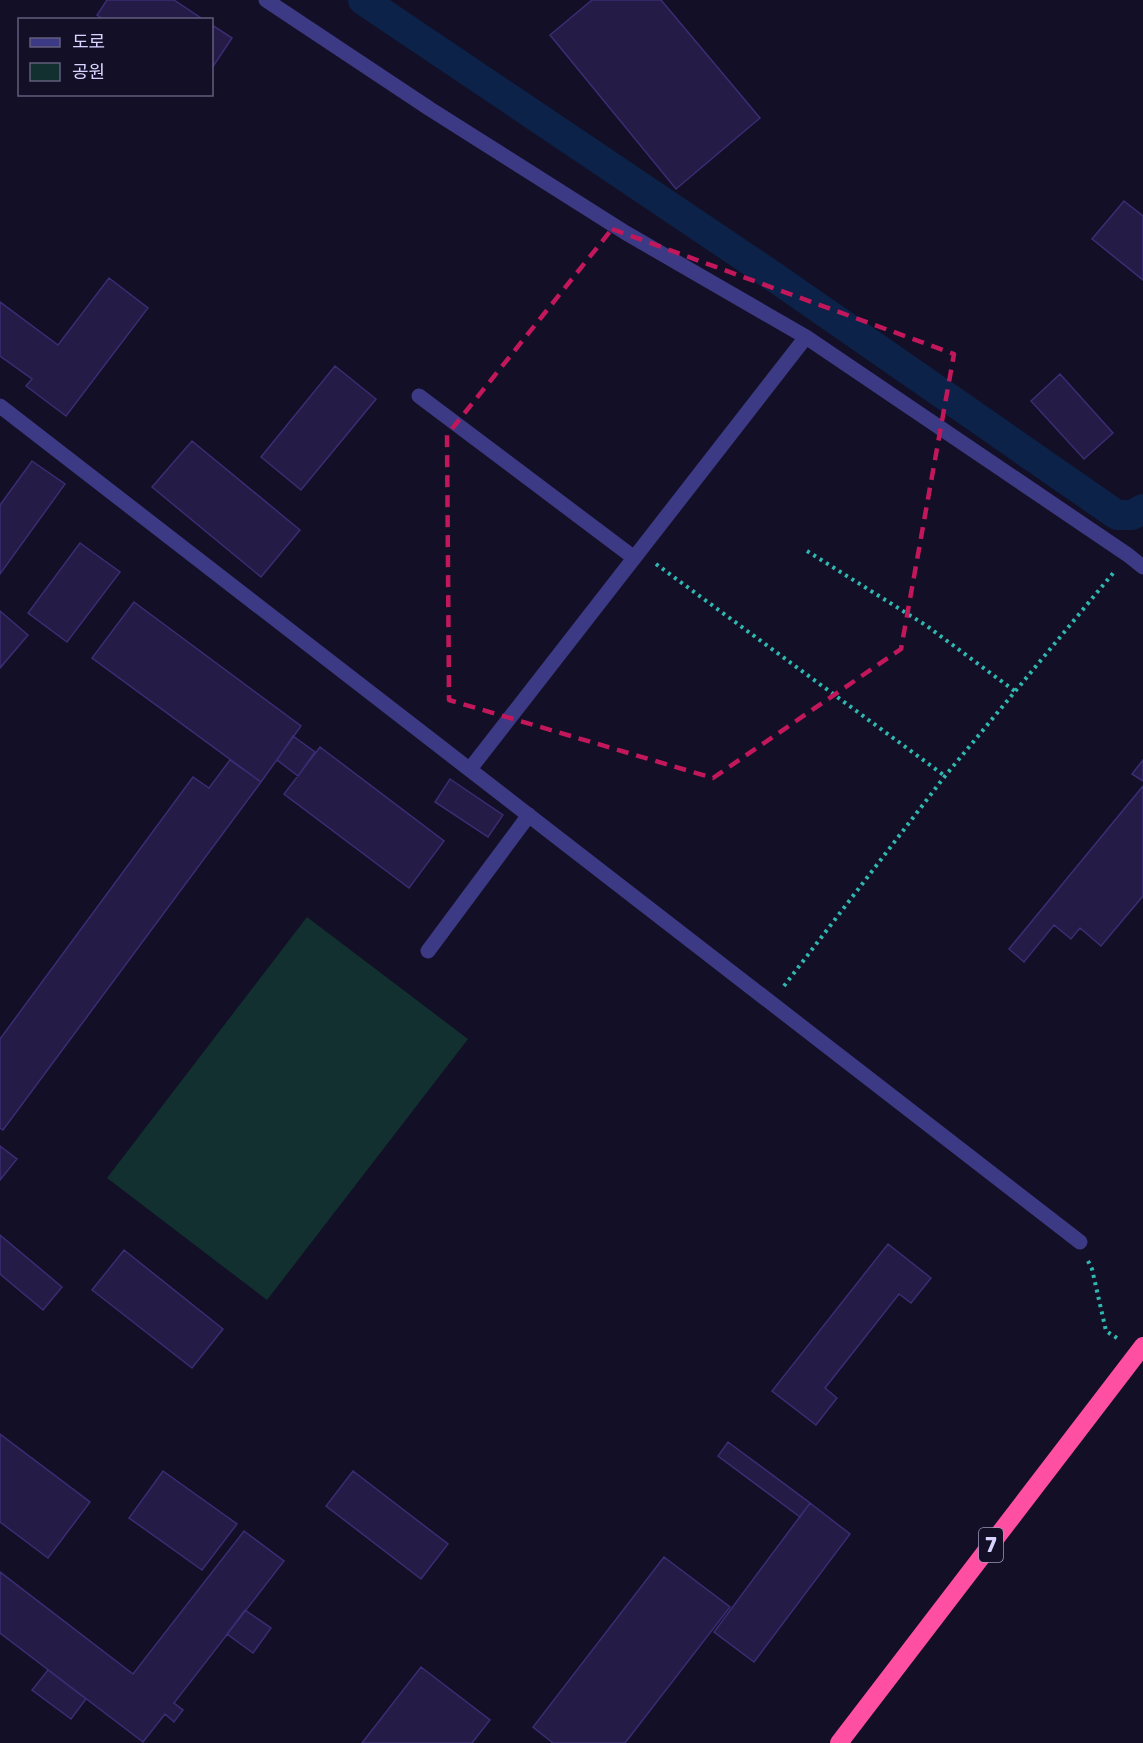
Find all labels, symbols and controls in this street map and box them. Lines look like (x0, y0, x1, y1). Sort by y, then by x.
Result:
legend (18, 18, 213, 96)
text: 도로 (72, 31, 105, 53)
text: 공원 (72, 61, 105, 83)
road number: 7 (979, 1528, 1003, 1562)

